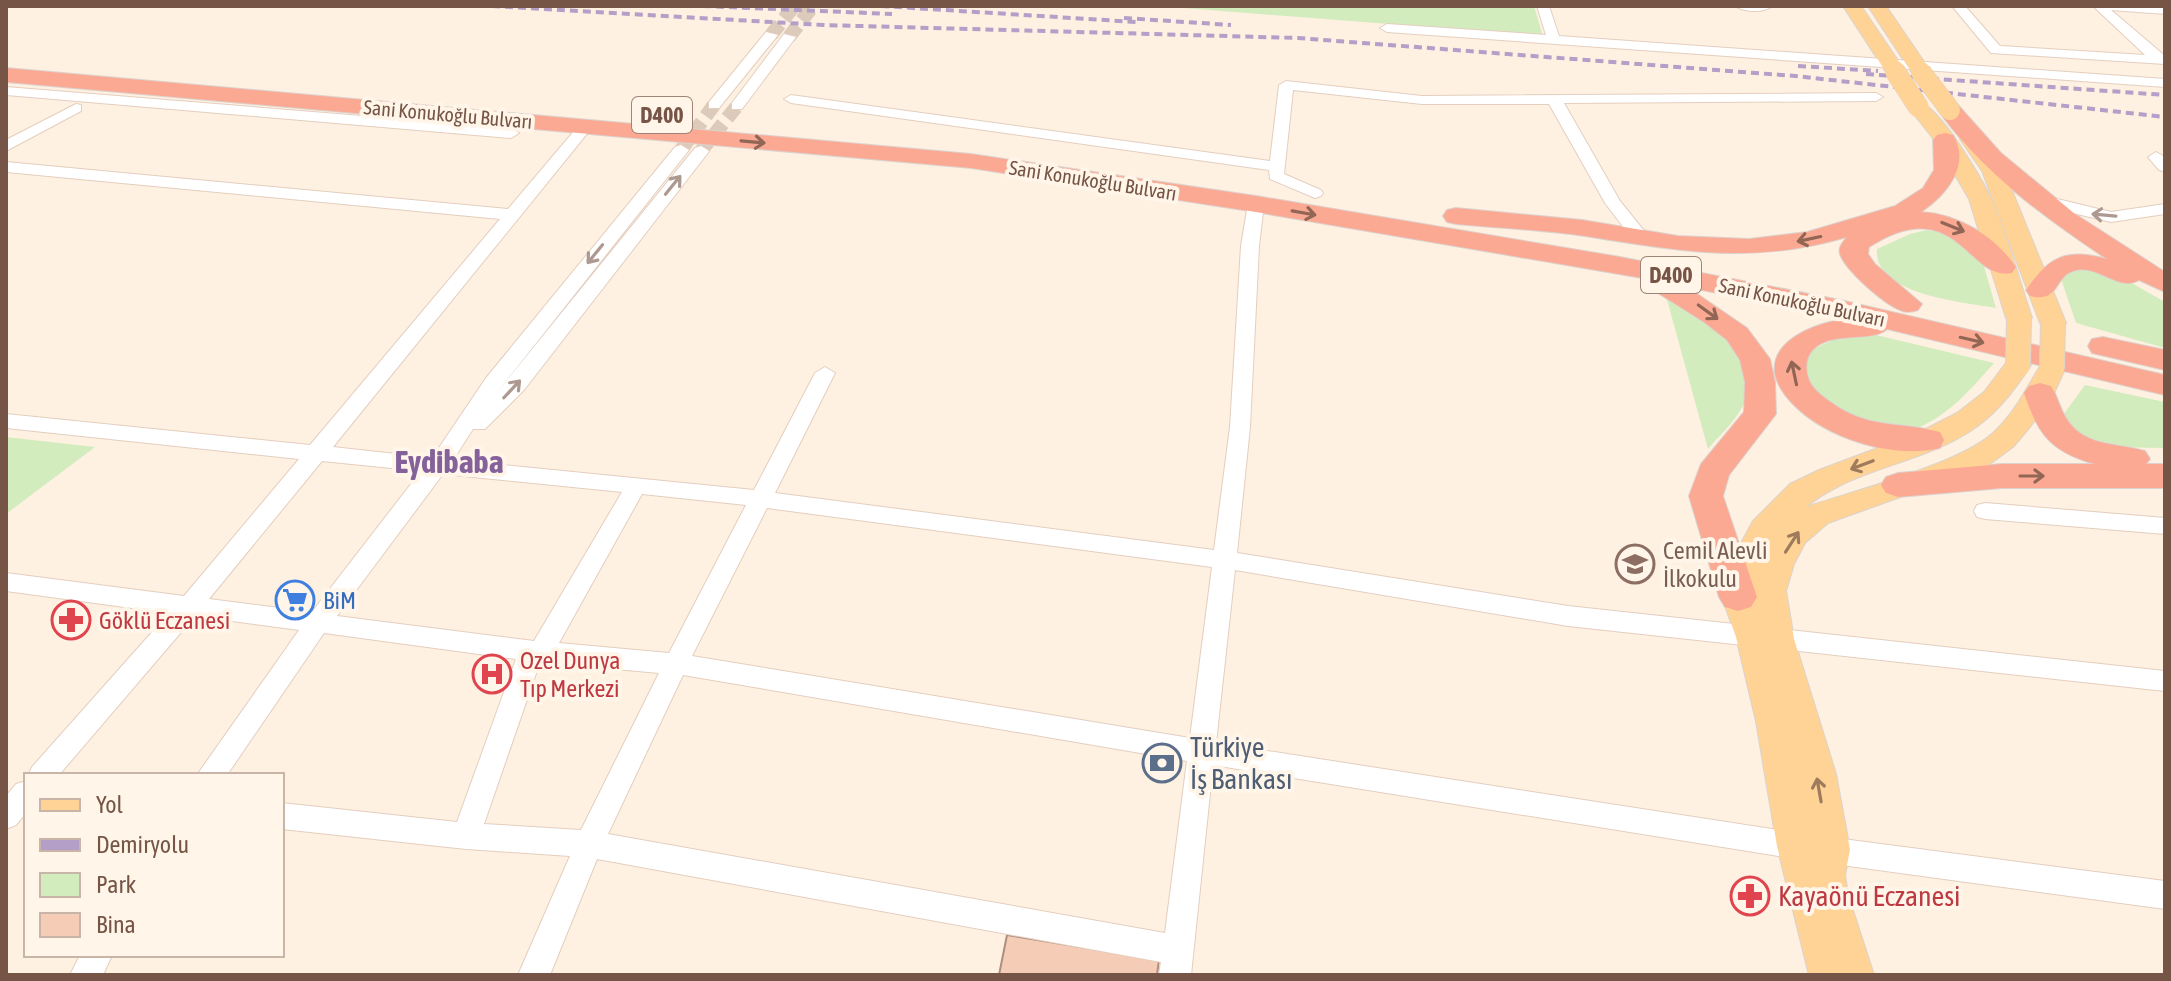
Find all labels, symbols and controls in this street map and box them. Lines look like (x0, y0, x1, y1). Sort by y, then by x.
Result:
street label: Sani Konukoğlu Bulvarı (363, 95, 533, 133)
road number: D400 (632, 97, 692, 133)
one-way arrow (739, 135, 766, 150)
street label: Sani Konukoğlu Bulvarı (1008, 155, 1178, 205)
one-way arrow (664, 175, 682, 196)
one-way arrow (1291, 206, 1316, 221)
one-way arrow (2091, 207, 2118, 222)
one-way arrow (1940, 221, 1965, 235)
one-way arrow (1797, 232, 1822, 247)
one-way arrow (586, 243, 604, 264)
road number: D400 (1641, 257, 1701, 293)
street label: Sani Konukoğlu Bulvarı (1717, 273, 1887, 331)
one-way arrow (1697, 304, 1719, 320)
one-way arrow (1959, 333, 1984, 348)
one-way arrow (1785, 361, 1800, 387)
one-way arrow (502, 379, 521, 399)
district label: Eydibaba (394, 443, 504, 480)
one-way arrow (1850, 459, 1874, 473)
one-way arrow (2018, 468, 2045, 484)
one-way arrow (1783, 531, 1800, 553)
place label: Cemil Alevli İlkokulu (1663, 537, 1767, 592)
school or university icon: Cemil Alevli İlkokulu (1614, 543, 1656, 585)
supermarket icon: BiM (274, 579, 316, 621)
place label: BiM (323, 587, 356, 614)
pharmacy icon: Göklü Eczanesi (50, 599, 92, 641)
place label: Göklü Eczanesi (99, 607, 230, 634)
place label: Ozel Dunya Tıp Merkezi (520, 647, 620, 702)
hospital icon: Ozel Dunya Tıp Merkezi (471, 653, 513, 695)
place label: Türkiye İş Bankası (1190, 731, 1292, 795)
bank icon: Türkiye İş Bankası (1141, 742, 1183, 784)
legend (24, 773, 284, 957)
one-way arrow (1811, 778, 1826, 804)
text: Yol (96, 791, 124, 818)
text: Demiryolu (96, 831, 189, 858)
text: Park (96, 871, 137, 898)
pharmacy icon: Kayaönü Eczanesi (1729, 875, 1771, 917)
place label: Kayaönü Eczanesi (1778, 880, 1961, 912)
text: Bina (96, 911, 136, 938)

